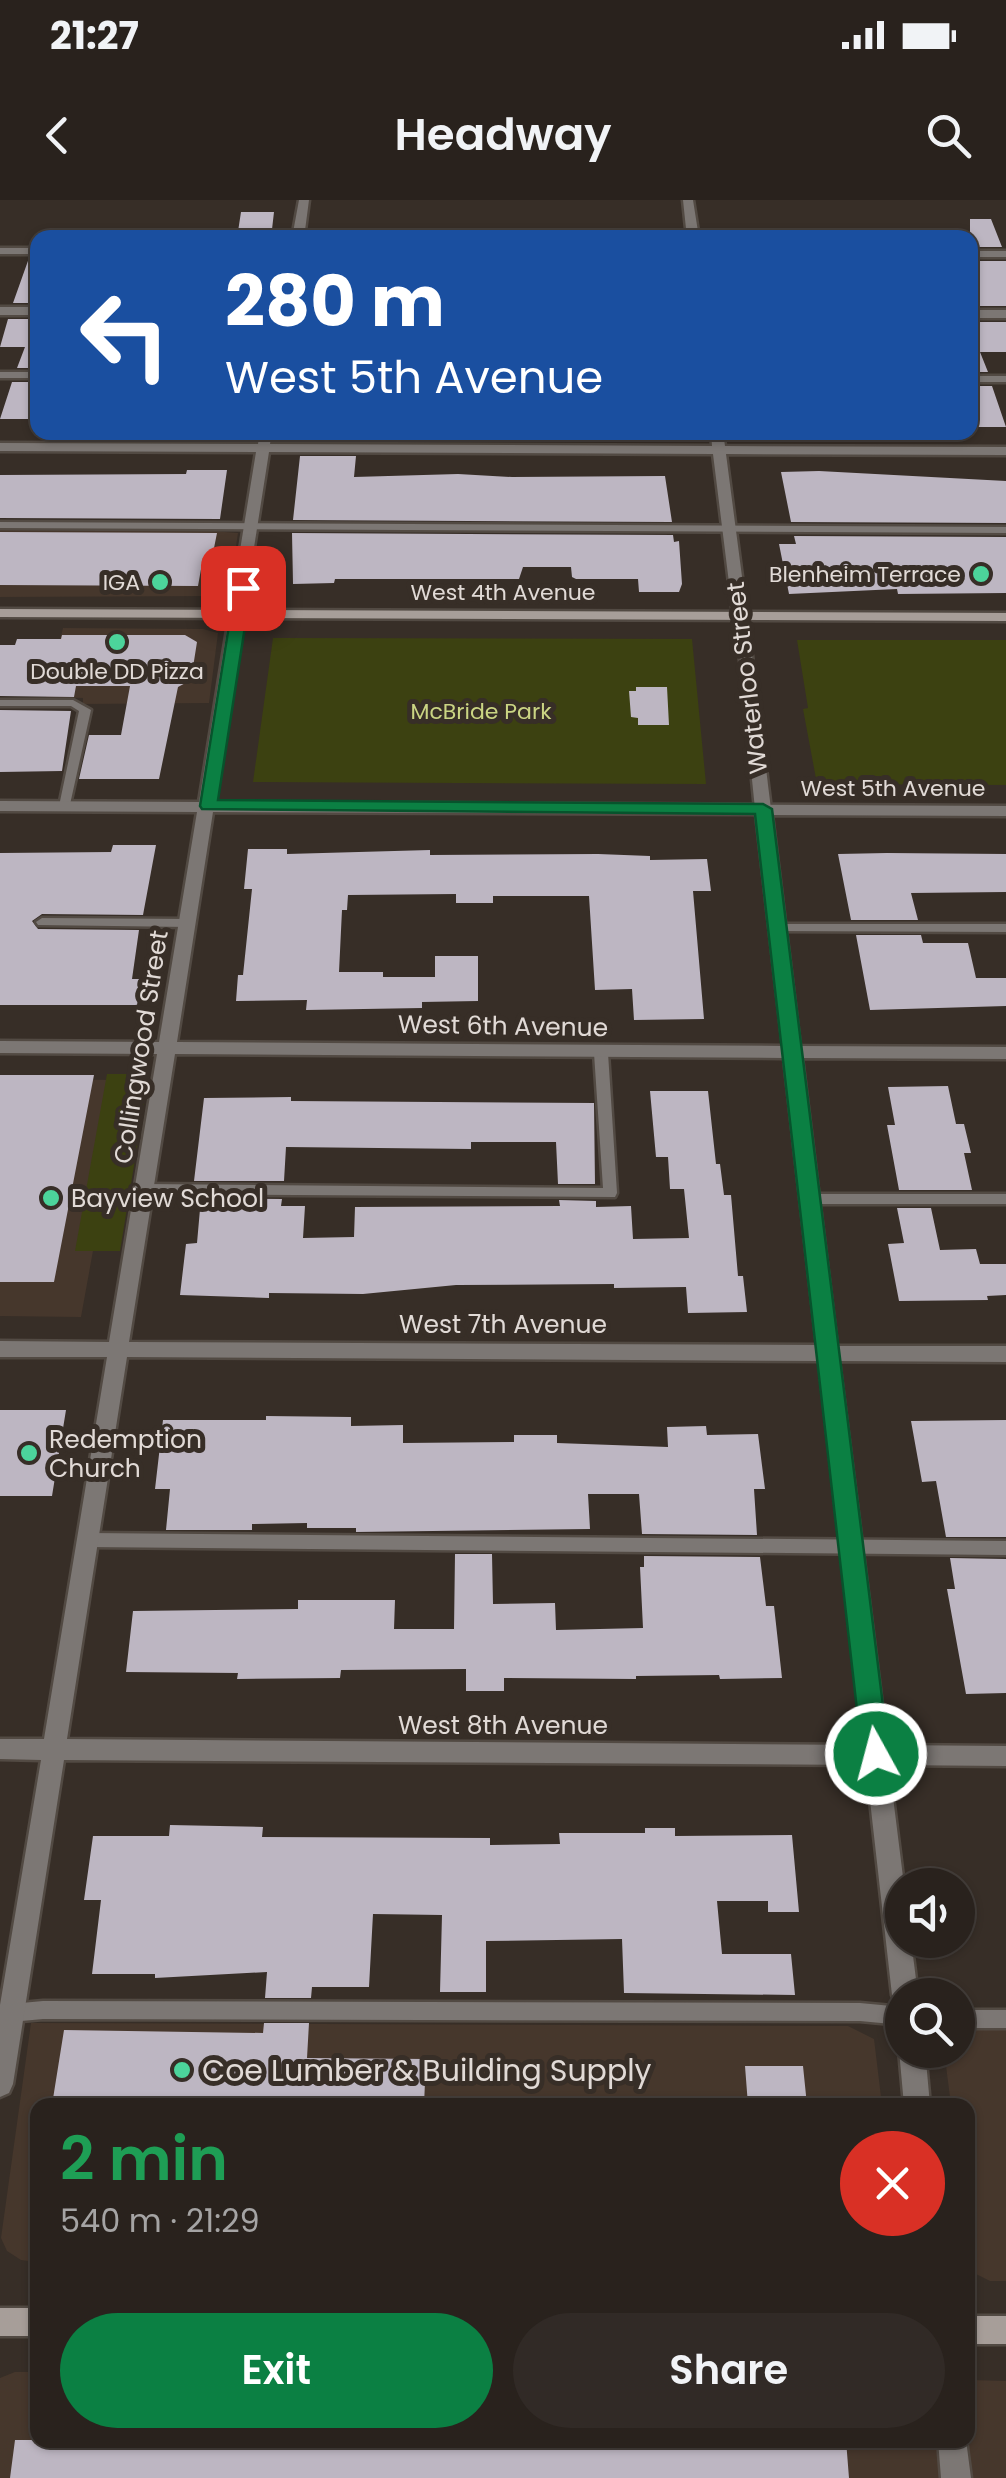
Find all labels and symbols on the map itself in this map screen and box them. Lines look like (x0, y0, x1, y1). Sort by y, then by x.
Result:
pin (201, 546, 286, 631)
place label: Blenheim Terrace (769, 559, 961, 590)
marker: Blenheim Terrace (970, 563, 992, 585)
place label: IGA (103, 567, 140, 598)
marker: IGA (149, 571, 171, 593)
street label: West 4th Avenue (411, 577, 595, 608)
street label: Waterloo Street (718, 580, 776, 776)
marker: Double DD Pizza (106, 631, 128, 653)
place label: Double DD Pizza (30, 656, 204, 687)
park label: McBride Park (411, 696, 552, 727)
street label: West 5th Avenue (801, 773, 985, 804)
street label: Collingwood Street (105, 928, 177, 1166)
street label: West 6th Avenue (398, 1007, 608, 1045)
place label: Bayview School (71, 1181, 264, 1216)
marker: Bayview School (40, 1187, 62, 1209)
street label: West 7th Avenue (399, 1307, 607, 1342)
place label: Redemption Church (49, 1422, 202, 1486)
marker: Redemption Church (18, 1442, 40, 1464)
position arrow (824, 1702, 928, 1806)
street label: West 8th Avenue (398, 1708, 608, 1743)
place label: Coe Lumber & Building Supply (202, 2049, 652, 2092)
marker: Coe Lumber & Building Supply (171, 2059, 193, 2081)

